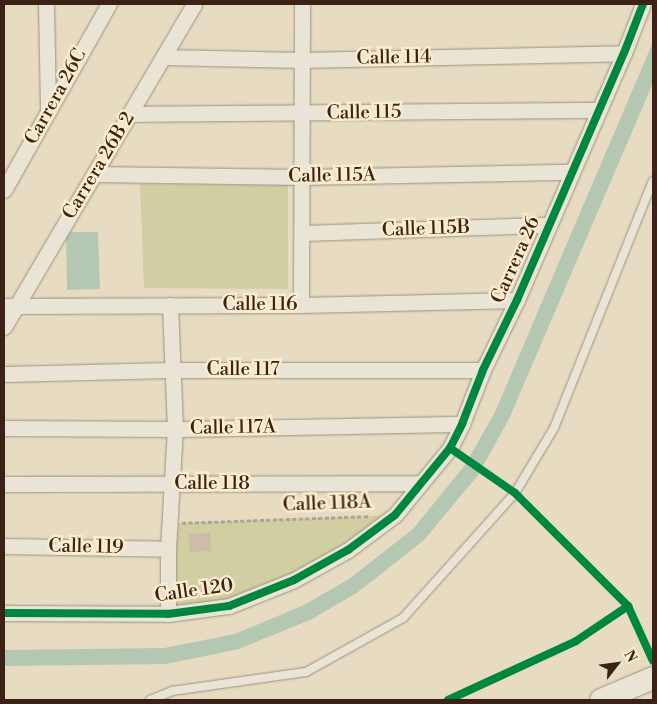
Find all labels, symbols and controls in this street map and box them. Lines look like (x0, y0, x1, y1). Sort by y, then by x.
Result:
street label: Carrera 26C (20, 45, 92, 149)
street label: Calle 114 (356, 46, 432, 70)
street label: Calle 115 (326, 101, 402, 125)
street label: Carrera 26B 2 (58, 108, 140, 224)
street label: Calle 115A (288, 164, 376, 188)
street label: Carrera 26 (487, 213, 545, 307)
street label: Calle 115B (382, 216, 470, 242)
street label: Calle 116 (222, 294, 298, 316)
street label: Calle 117 (207, 359, 279, 381)
street label: Calle 117A (190, 416, 276, 440)
street label: Calle 118 (174, 473, 250, 495)
street label: Calle 118A (282, 491, 372, 517)
street label: Calle 119 (48, 535, 124, 559)
street label: Calle 120 (153, 574, 235, 608)
north arrow (592, 639, 642, 689)
text: N (619, 647, 641, 666)

